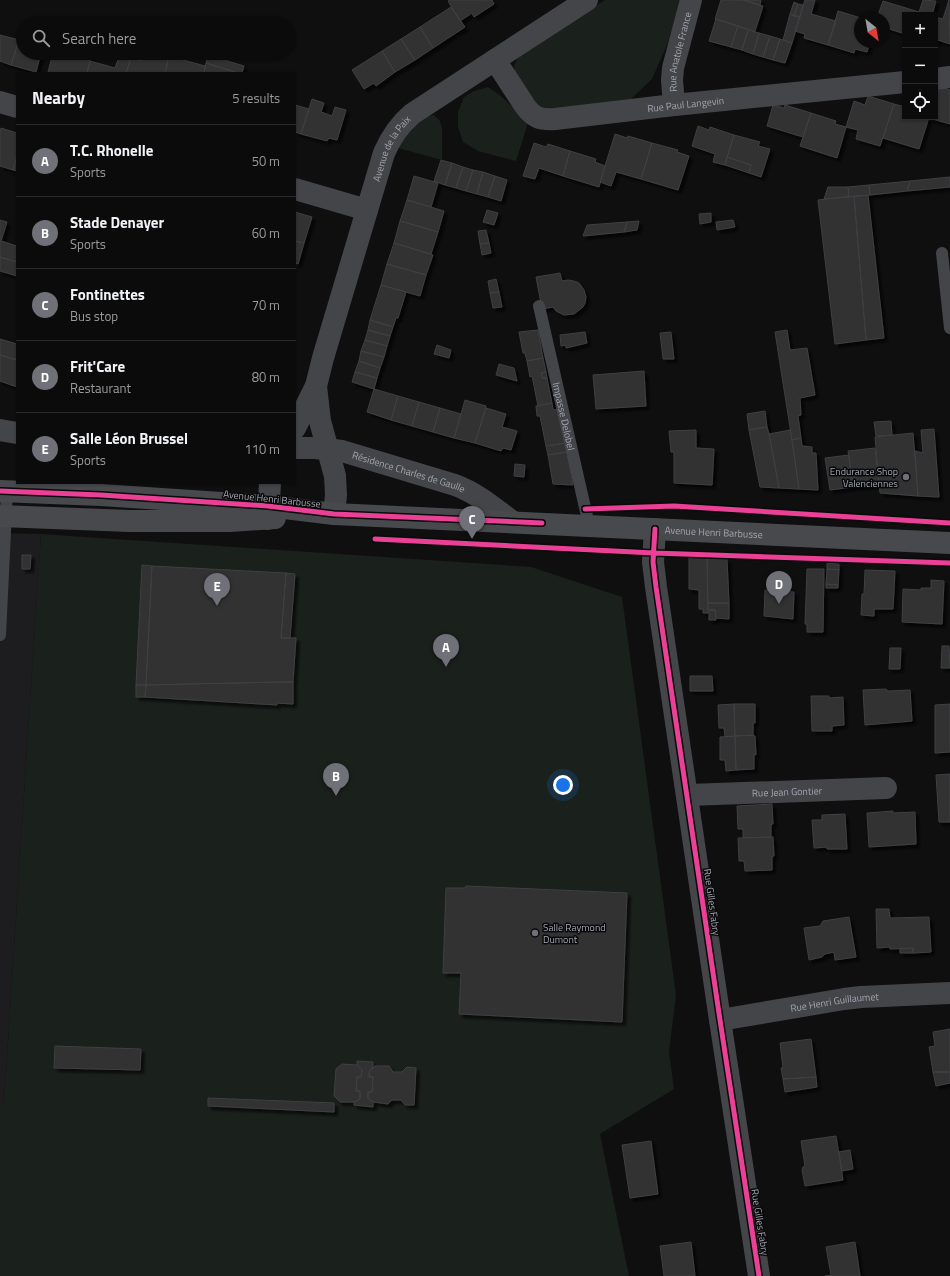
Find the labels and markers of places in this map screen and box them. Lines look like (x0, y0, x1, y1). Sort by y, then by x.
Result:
place label: Endurance Shop Valenciennes (830, 464, 898, 491)
marker: Endurance Shop Valenciennes (901, 472, 911, 482)
pin: C (459, 506, 485, 539)
pin: D (766, 571, 792, 604)
pin: E (204, 573, 230, 606)
pin: A (433, 634, 459, 667)
pin: B (323, 763, 349, 796)
place label: Salle Raymond Dumont (543, 920, 606, 947)
marker: Salle Raymond Dumont (530, 928, 540, 938)

